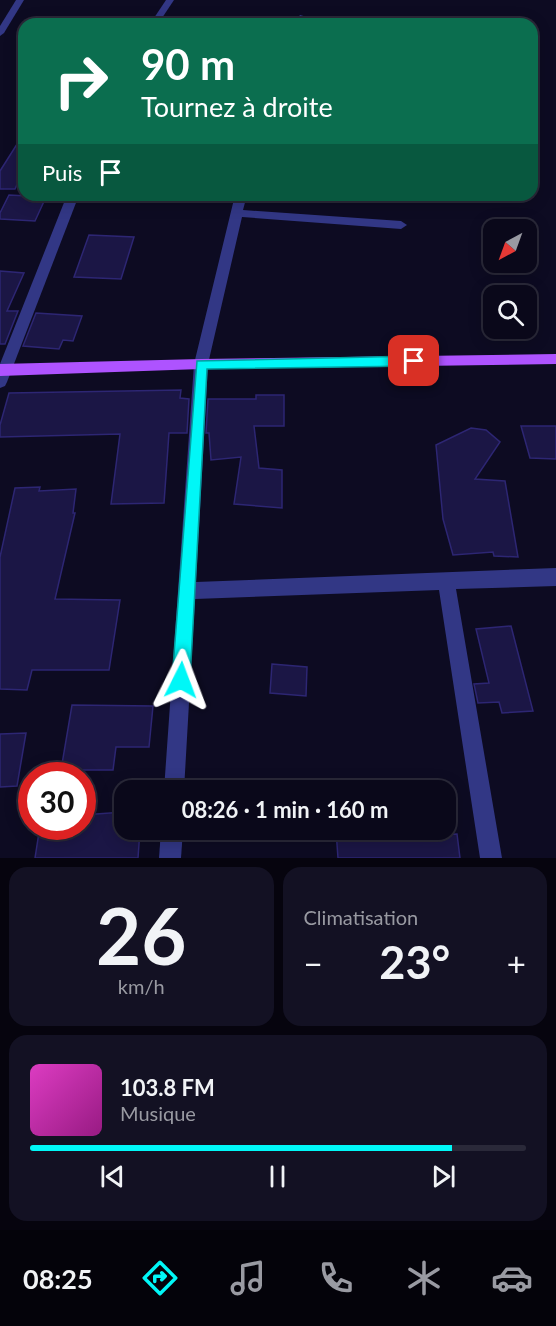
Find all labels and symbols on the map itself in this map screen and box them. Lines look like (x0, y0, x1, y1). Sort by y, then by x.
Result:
north arrow (483, 219, 537, 273)
pin (388, 335, 439, 386)
position arrow (149, 648, 213, 712)
speed limit sign: 30 (18, 762, 96, 840)

